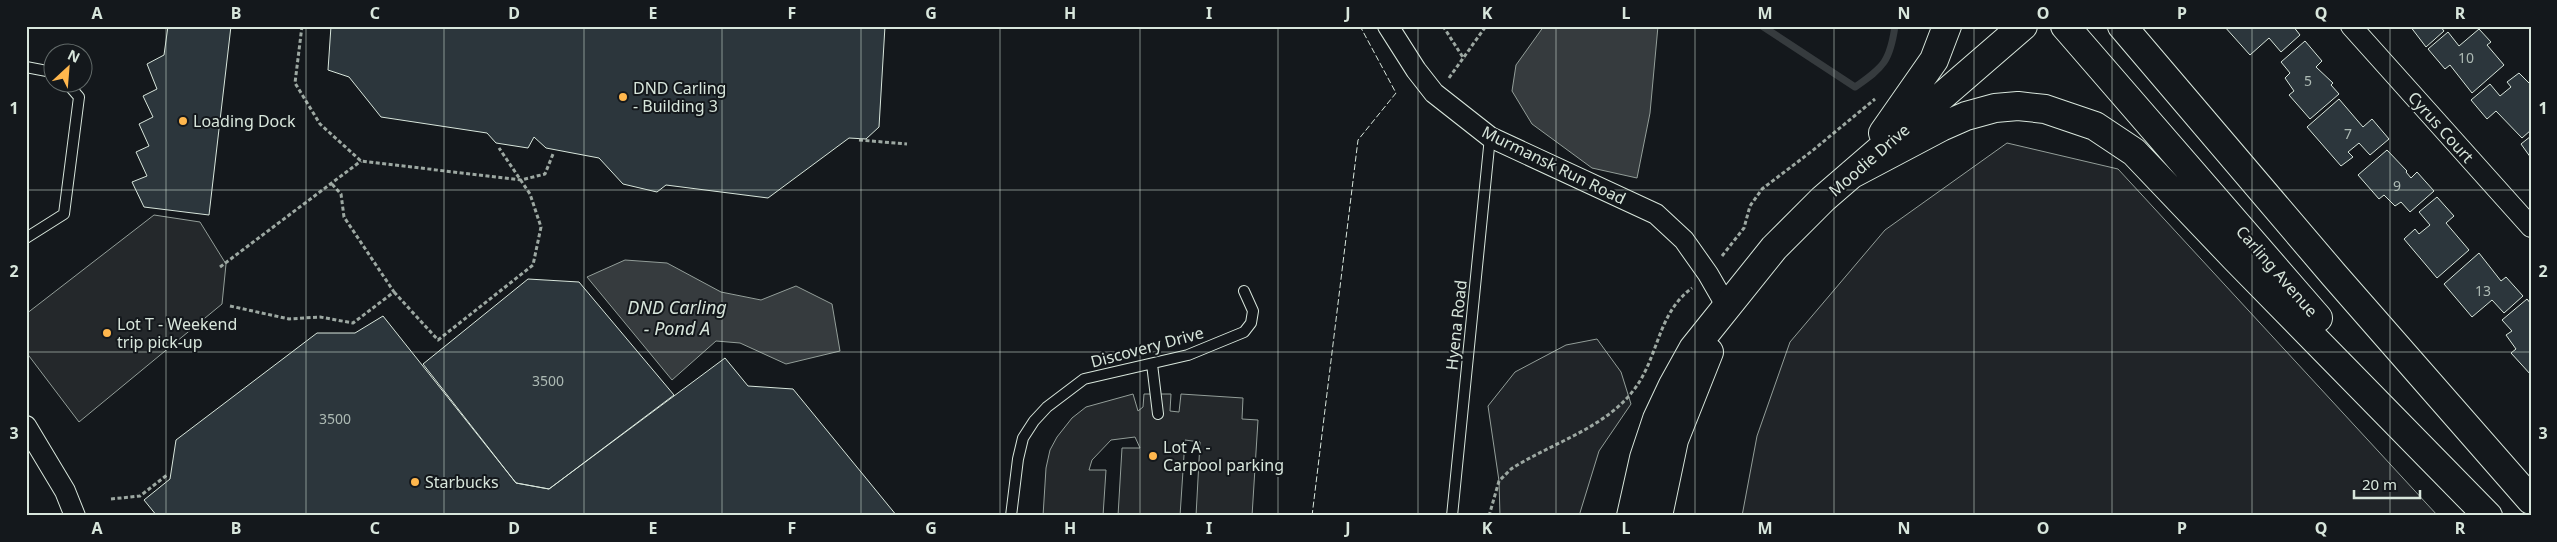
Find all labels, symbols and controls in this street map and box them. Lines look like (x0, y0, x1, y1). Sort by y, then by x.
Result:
text: A (91, 2, 103, 24)
text: B (231, 2, 241, 24)
text: C (370, 2, 380, 24)
text: D (508, 2, 520, 24)
text: E (649, 2, 658, 24)
text: F (788, 2, 796, 24)
text: G (925, 2, 937, 24)
text: H (1064, 2, 1076, 24)
text: I (1206, 2, 1212, 24)
text: J (1343, 2, 1351, 24)
text: K (1482, 2, 1493, 24)
text: L (1622, 2, 1631, 24)
text: M (1757, 2, 1773, 24)
text: N (1897, 2, 1911, 24)
text: O (2037, 2, 2049, 24)
text: P (2177, 2, 2187, 24)
text: Q (2315, 2, 2327, 24)
text: R (2455, 2, 2466, 24)
north arrow (42, 42, 92, 92)
text: N (65, 45, 83, 67)
house number: 10 (2458, 48, 2474, 67)
house number: 5 (2304, 71, 2312, 90)
place label: DND Carling - Building 3 (633, 77, 726, 117)
street label: Cyrus Court (2403, 87, 2479, 167)
marker: DND Carling - Building 3 (617, 91, 629, 103)
text: 1 (9, 97, 19, 119)
text: 1 (2538, 97, 2548, 119)
place label: Loading Dock (193, 110, 296, 132)
marker: Loading Dock (177, 115, 189, 127)
street label: Moodie Drive (1824, 119, 1914, 201)
street label: Murmansk Run Road (1478, 121, 1630, 209)
house number: 7 (2344, 124, 2352, 143)
house number: 9 (2393, 176, 2401, 195)
street label: Carling Avenue (2231, 221, 2323, 321)
text: 2 (9, 260, 19, 282)
text: 2 (2538, 260, 2548, 282)
street label: Hyena Road (1440, 279, 1472, 371)
house number: 13 (2475, 281, 2491, 300)
water label: DND Carling - Pond A (627, 295, 727, 340)
place label: Lot T - Weekend trip pick-up (117, 313, 237, 353)
street label: Discovery Drive (1088, 321, 1206, 373)
marker: Lot T - Weekend trip pick-up (101, 327, 113, 339)
house number: 3500 (532, 371, 564, 390)
house number: 3500 (319, 409, 351, 428)
text: 3 (9, 422, 19, 444)
text: 3 (2538, 422, 2548, 444)
place label: Lot A - Carpool parking (1163, 436, 1284, 476)
marker: Lot A - Carpool parking (1147, 450, 1159, 462)
scale bar (2354, 467, 2421, 499)
place label: Starbucks (425, 471, 499, 493)
text: 20 m (2362, 474, 2397, 494)
marker: Starbucks (409, 476, 421, 488)
text: A (91, 517, 103, 539)
text: B (231, 517, 241, 539)
text: C (370, 517, 380, 539)
text: D (508, 517, 520, 539)
text: E (649, 517, 658, 539)
text: F (788, 517, 796, 539)
text: G (925, 517, 937, 539)
text: H (1064, 517, 1076, 539)
text: I (1206, 517, 1212, 539)
text: J (1343, 517, 1351, 539)
text: K (1482, 517, 1493, 539)
text: L (1622, 517, 1631, 539)
text: M (1757, 517, 1773, 539)
text: N (1897, 517, 1911, 539)
text: O (2037, 517, 2049, 539)
text: P (2177, 517, 2187, 539)
text: Q (2315, 517, 2327, 539)
text: R (2455, 517, 2466, 539)

